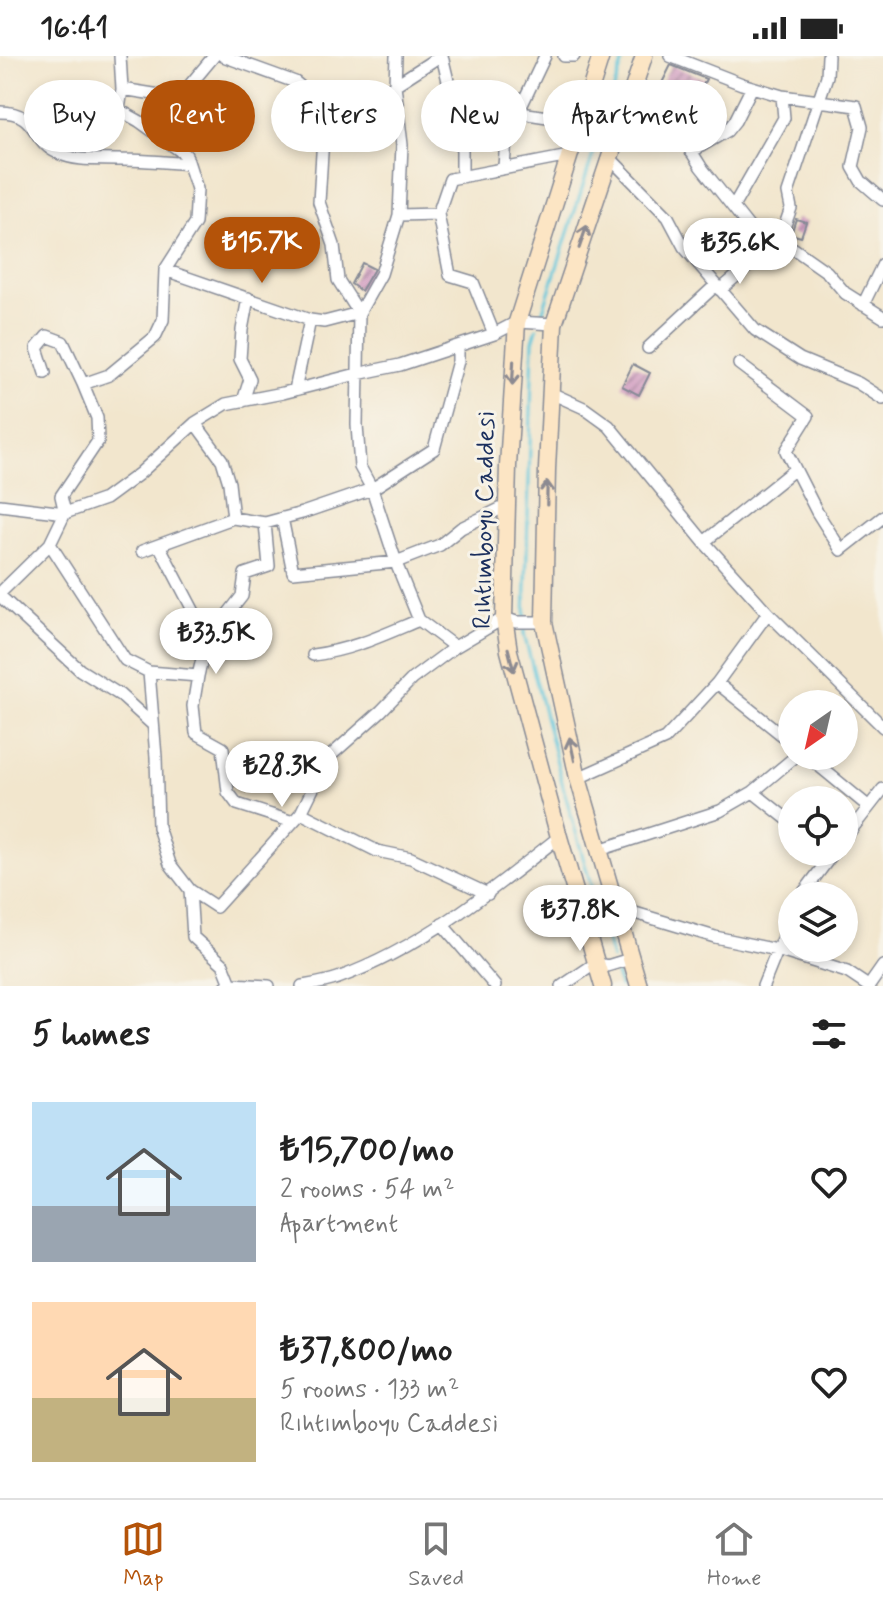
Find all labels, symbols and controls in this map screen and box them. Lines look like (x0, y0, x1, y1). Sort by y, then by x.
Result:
text: 16:41 (40, 9, 108, 48)
chip: Buy (24, 80, 125, 152)
chip: Rent (141, 80, 255, 152)
chip: Filters (271, 80, 405, 152)
chip: New (421, 80, 527, 152)
chip: Apartment (543, 80, 727, 152)
pin: ₺15.7K (197, 217, 327, 285)
pin: ₺35.6K (675, 218, 805, 286)
one-way arrow (577, 225, 592, 250)
text: ₺15.7K (222, 226, 302, 260)
text: ₺35.6K (701, 227, 779, 261)
one-way arrow (505, 359, 520, 386)
street label: Rıhtımboyu Caddesi (466, 411, 504, 629)
one-way arrow (539, 480, 554, 507)
pin: ₺33.5K (151, 608, 281, 676)
text: ₺33.5K (178, 617, 254, 651)
one-way arrow (505, 646, 520, 672)
north arrow (778, 690, 858, 770)
map controls (778, 690, 858, 962)
one-way arrow (564, 737, 579, 763)
pin: ₺28.3K (217, 741, 347, 809)
text: ₺28.3K (243, 750, 321, 784)
button: locate (778, 786, 858, 866)
button: layers (778, 882, 858, 962)
pin: ₺37.8K (515, 885, 645, 953)
text: ₺37.8K (541, 894, 619, 928)
text: 5 homes (32, 1012, 150, 1057)
icon: filters (807, 1012, 851, 1056)
text: ₺15,700/mo (280, 1128, 454, 1173)
icon: home (96, 1134, 192, 1230)
icon: heart (807, 1160, 851, 1204)
text: 2 rooms · 54 m² (280, 1173, 455, 1207)
text: Apartment (280, 1207, 398, 1241)
text: ₺37,800/mo (280, 1328, 452, 1373)
icon: home (96, 1334, 192, 1430)
icon: heart (807, 1360, 851, 1404)
text: 5 rooms · 133 m² (280, 1373, 459, 1407)
text: Rıhtımboyu Caddesi (280, 1407, 498, 1441)
tab: Map (121, 1517, 165, 1593)
tab: Saved (408, 1517, 464, 1593)
tab: Home (707, 1517, 762, 1593)

